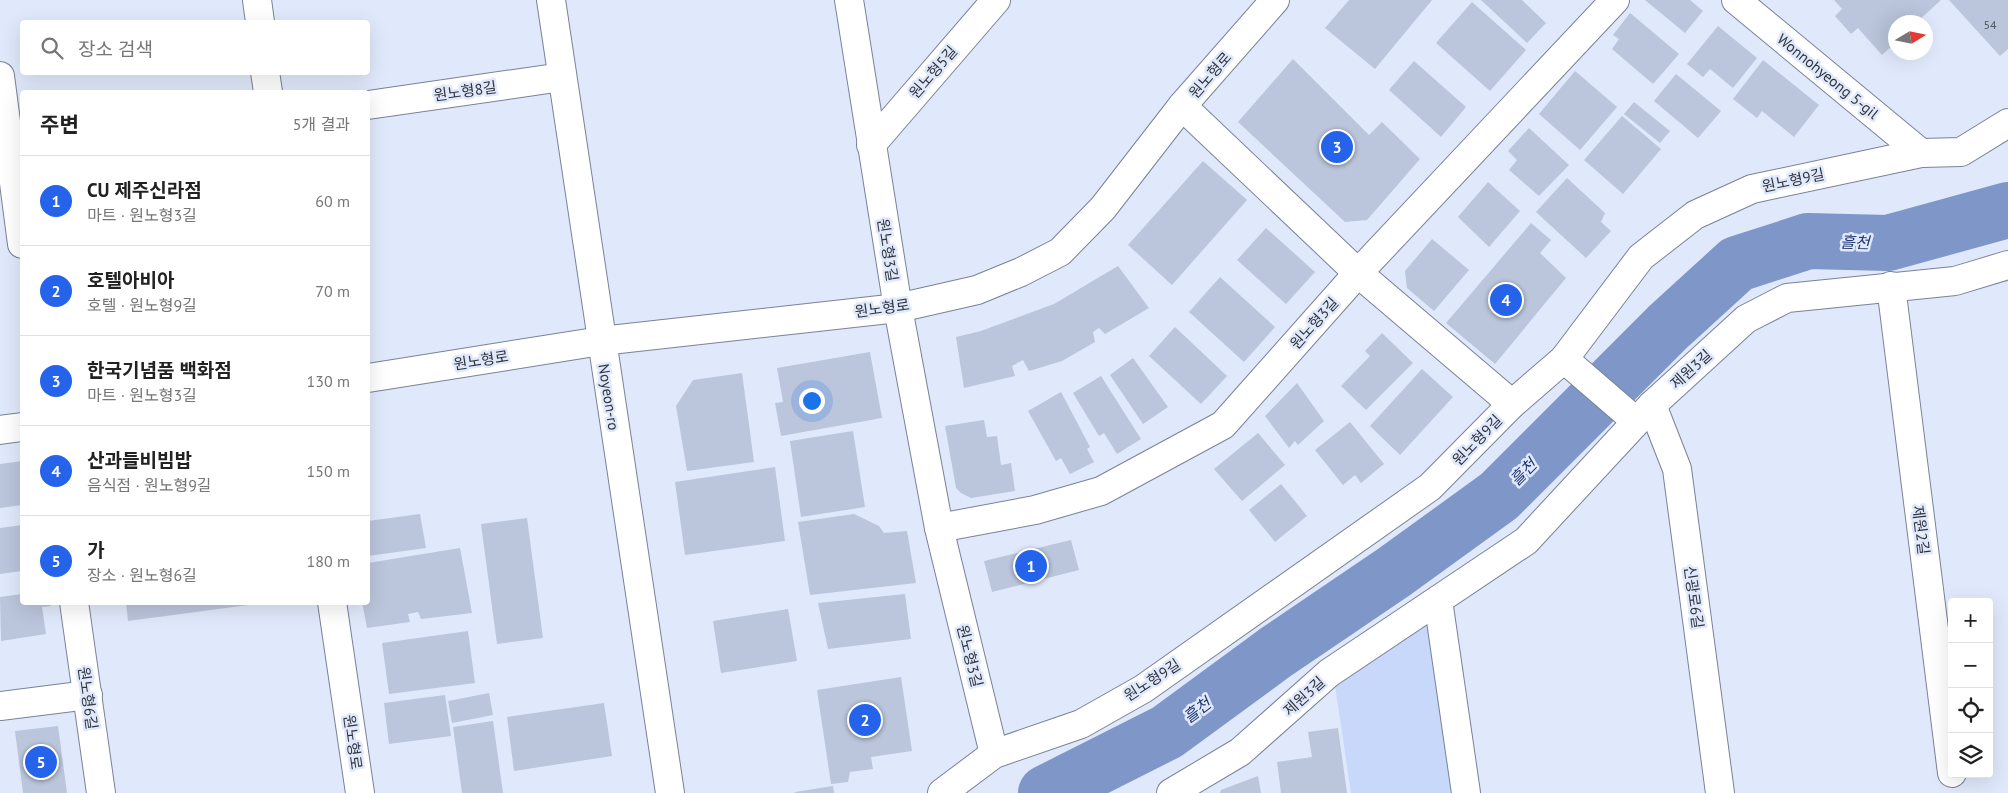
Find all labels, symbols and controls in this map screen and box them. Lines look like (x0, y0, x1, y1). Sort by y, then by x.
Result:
north arrow (1888, 15, 1933, 60)
house number: 54 (1983, 17, 1997, 32)
search box (20, 20, 370, 75)
street label: Wonnohyeong 5-gil (1773, 29, 1883, 123)
icon: search (38, 34, 66, 62)
text: 장소 검색 (78, 37, 153, 61)
street label: 원노형5길 (905, 42, 961, 102)
street label: 원노형로 (1185, 48, 1235, 102)
street label: 원노형8길 (432, 77, 498, 105)
text: 주변 (40, 111, 79, 138)
text: 5개 결과 (293, 114, 350, 134)
pin: 3 (1321, 128, 1353, 166)
street label: 원노형9길 (1760, 164, 1826, 196)
text: CU 제주신라점 (87, 178, 202, 202)
text: 1 (51, 191, 61, 211)
text: 60 m (315, 191, 350, 211)
text: 마트 · 원노형3길 (87, 205, 197, 225)
street label: 원노형3길 (874, 217, 902, 283)
water label: 흘천 (1840, 231, 1872, 253)
text: 호텔아비아 (87, 268, 174, 292)
text: 2 (51, 281, 61, 301)
text: 70 m (315, 281, 350, 301)
pin: 4 (1490, 281, 1522, 319)
street label: 원노형3길 (1286, 293, 1342, 353)
text: 호텔 · 원노형9길 (87, 295, 197, 315)
street label: 원노형로 (853, 295, 911, 321)
street label: 제원3길 (1666, 345, 1716, 393)
street label: 원노형로 (452, 346, 510, 374)
text: 한국기념품 백화점 (87, 358, 232, 382)
street label: Noyeon-ro (594, 362, 624, 432)
text: 3 (51, 371, 61, 391)
text: 130 m (307, 371, 350, 391)
text: 마트 · 원노형3길 (87, 385, 197, 405)
your location (799, 388, 825, 414)
street label: 원노형9길 (1448, 411, 1506, 469)
text: 산과들비빔밥 (87, 448, 192, 472)
water label: 흘천 (1506, 453, 1542, 489)
text: 4 (51, 461, 61, 481)
text: 150 m (307, 461, 350, 481)
text: 음식점 · 원노형9길 (87, 475, 212, 495)
street label: 제원2길 (1909, 504, 1933, 556)
text: 가 (87, 538, 104, 562)
pin: 1 (1015, 547, 1047, 585)
text: 5 (51, 551, 61, 571)
text: 180 m (307, 551, 350, 571)
street label: 신광로6길 (1680, 564, 1708, 630)
text: 장소 · 원노형6길 (87, 565, 197, 585)
map controls (1948, 598, 1993, 778)
button: + (1948, 598, 1993, 643)
street label: 원노형3길 (953, 623, 987, 689)
button: − (1948, 643, 1993, 688)
street label: 원노형9길 (1120, 655, 1184, 705)
street label: 원노형6길 (74, 665, 102, 731)
street label: 제원3길 (1279, 672, 1329, 720)
button: locate (1948, 688, 1993, 733)
water label: 흘천 (1179, 692, 1217, 727)
pin: 2 (849, 701, 881, 739)
street label: 원노형로 (340, 713, 366, 771)
button: layers (1948, 733, 1993, 778)
pin: 5 (25, 743, 57, 781)

